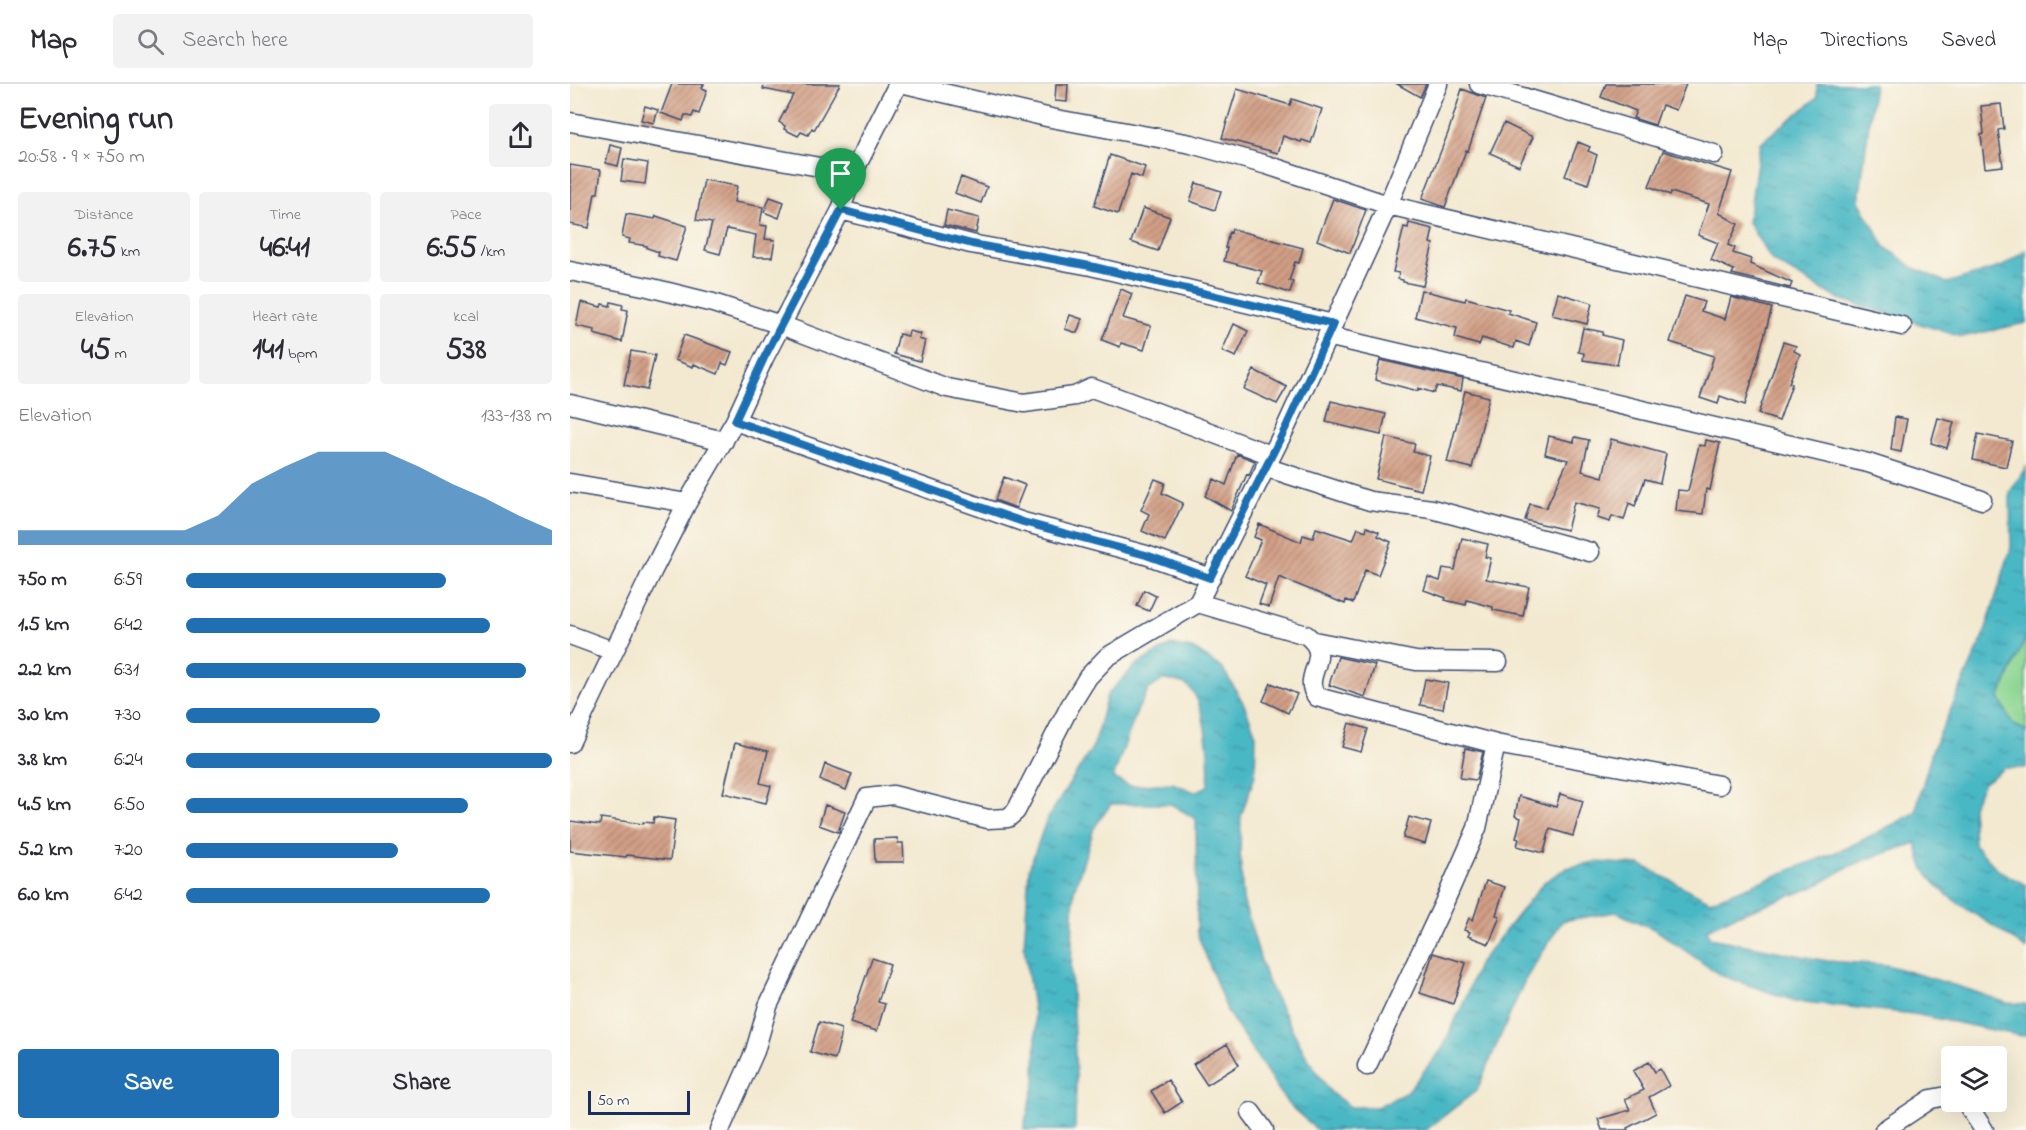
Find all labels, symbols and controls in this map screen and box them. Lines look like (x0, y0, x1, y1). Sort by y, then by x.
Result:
search box (113, 14, 533, 68)
text: Map (30, 21, 77, 62)
icon: search (134, 25, 167, 58)
text: Search here (182, 25, 288, 57)
text: Map (1752, 26, 1788, 56)
text: Directions (1821, 26, 1908, 56)
text: Saved (1941, 26, 1996, 56)
text: Evening run (18, 96, 173, 144)
button: share (489, 104, 552, 167)
text: 20:58 · 9 × 750 m (18, 143, 145, 172)
pin (815, 148, 866, 210)
icon: arrive (824, 157, 857, 190)
text: Distance (75, 203, 133, 227)
text: Time (269, 203, 301, 227)
text: Pace (450, 203, 482, 227)
text: 6.75 (68, 227, 117, 271)
text: 46:41 (260, 227, 310, 271)
text: 6:55 (427, 227, 477, 271)
text: km (117, 240, 140, 264)
text: /km (477, 240, 505, 264)
text: Elevation (75, 305, 133, 329)
text: Heart rate (252, 305, 318, 329)
text: kcal (453, 305, 479, 329)
text: 45 (81, 329, 111, 373)
text: 141 (252, 329, 284, 373)
text: 538 (446, 329, 486, 373)
text: m (111, 342, 127, 366)
text: bpm (284, 342, 318, 366)
text: Elevation (18, 402, 92, 431)
text: 133–138 m (481, 402, 552, 431)
text: 750 m (18, 566, 67, 595)
text: 6:59 (114, 566, 142, 595)
text: 1.5 km (18, 611, 69, 640)
text: 6:42 (114, 611, 143, 640)
text: 2.2 km (18, 656, 71, 685)
text: 6:31 (114, 656, 139, 685)
text: 3.0 km (18, 701, 68, 730)
text: 7:30 (114, 701, 141, 730)
text: 3.8 km (18, 746, 67, 775)
text: 6:24 (114, 746, 143, 775)
text: 4.5 km (18, 791, 71, 820)
text: 6:50 (114, 791, 145, 820)
text: 5.2 km (18, 836, 73, 865)
text: 7:20 (114, 836, 143, 865)
text: 6.0 km (18, 881, 69, 910)
text: 6:42 (114, 881, 143, 910)
map controls (1941, 1046, 2007, 1112)
button: layers (1941, 1046, 2007, 1112)
button: Save (18, 1049, 279, 1118)
button: Share (291, 1049, 552, 1118)
scale bar (588, 1088, 690, 1116)
text: 50 m (597, 1089, 629, 1113)

